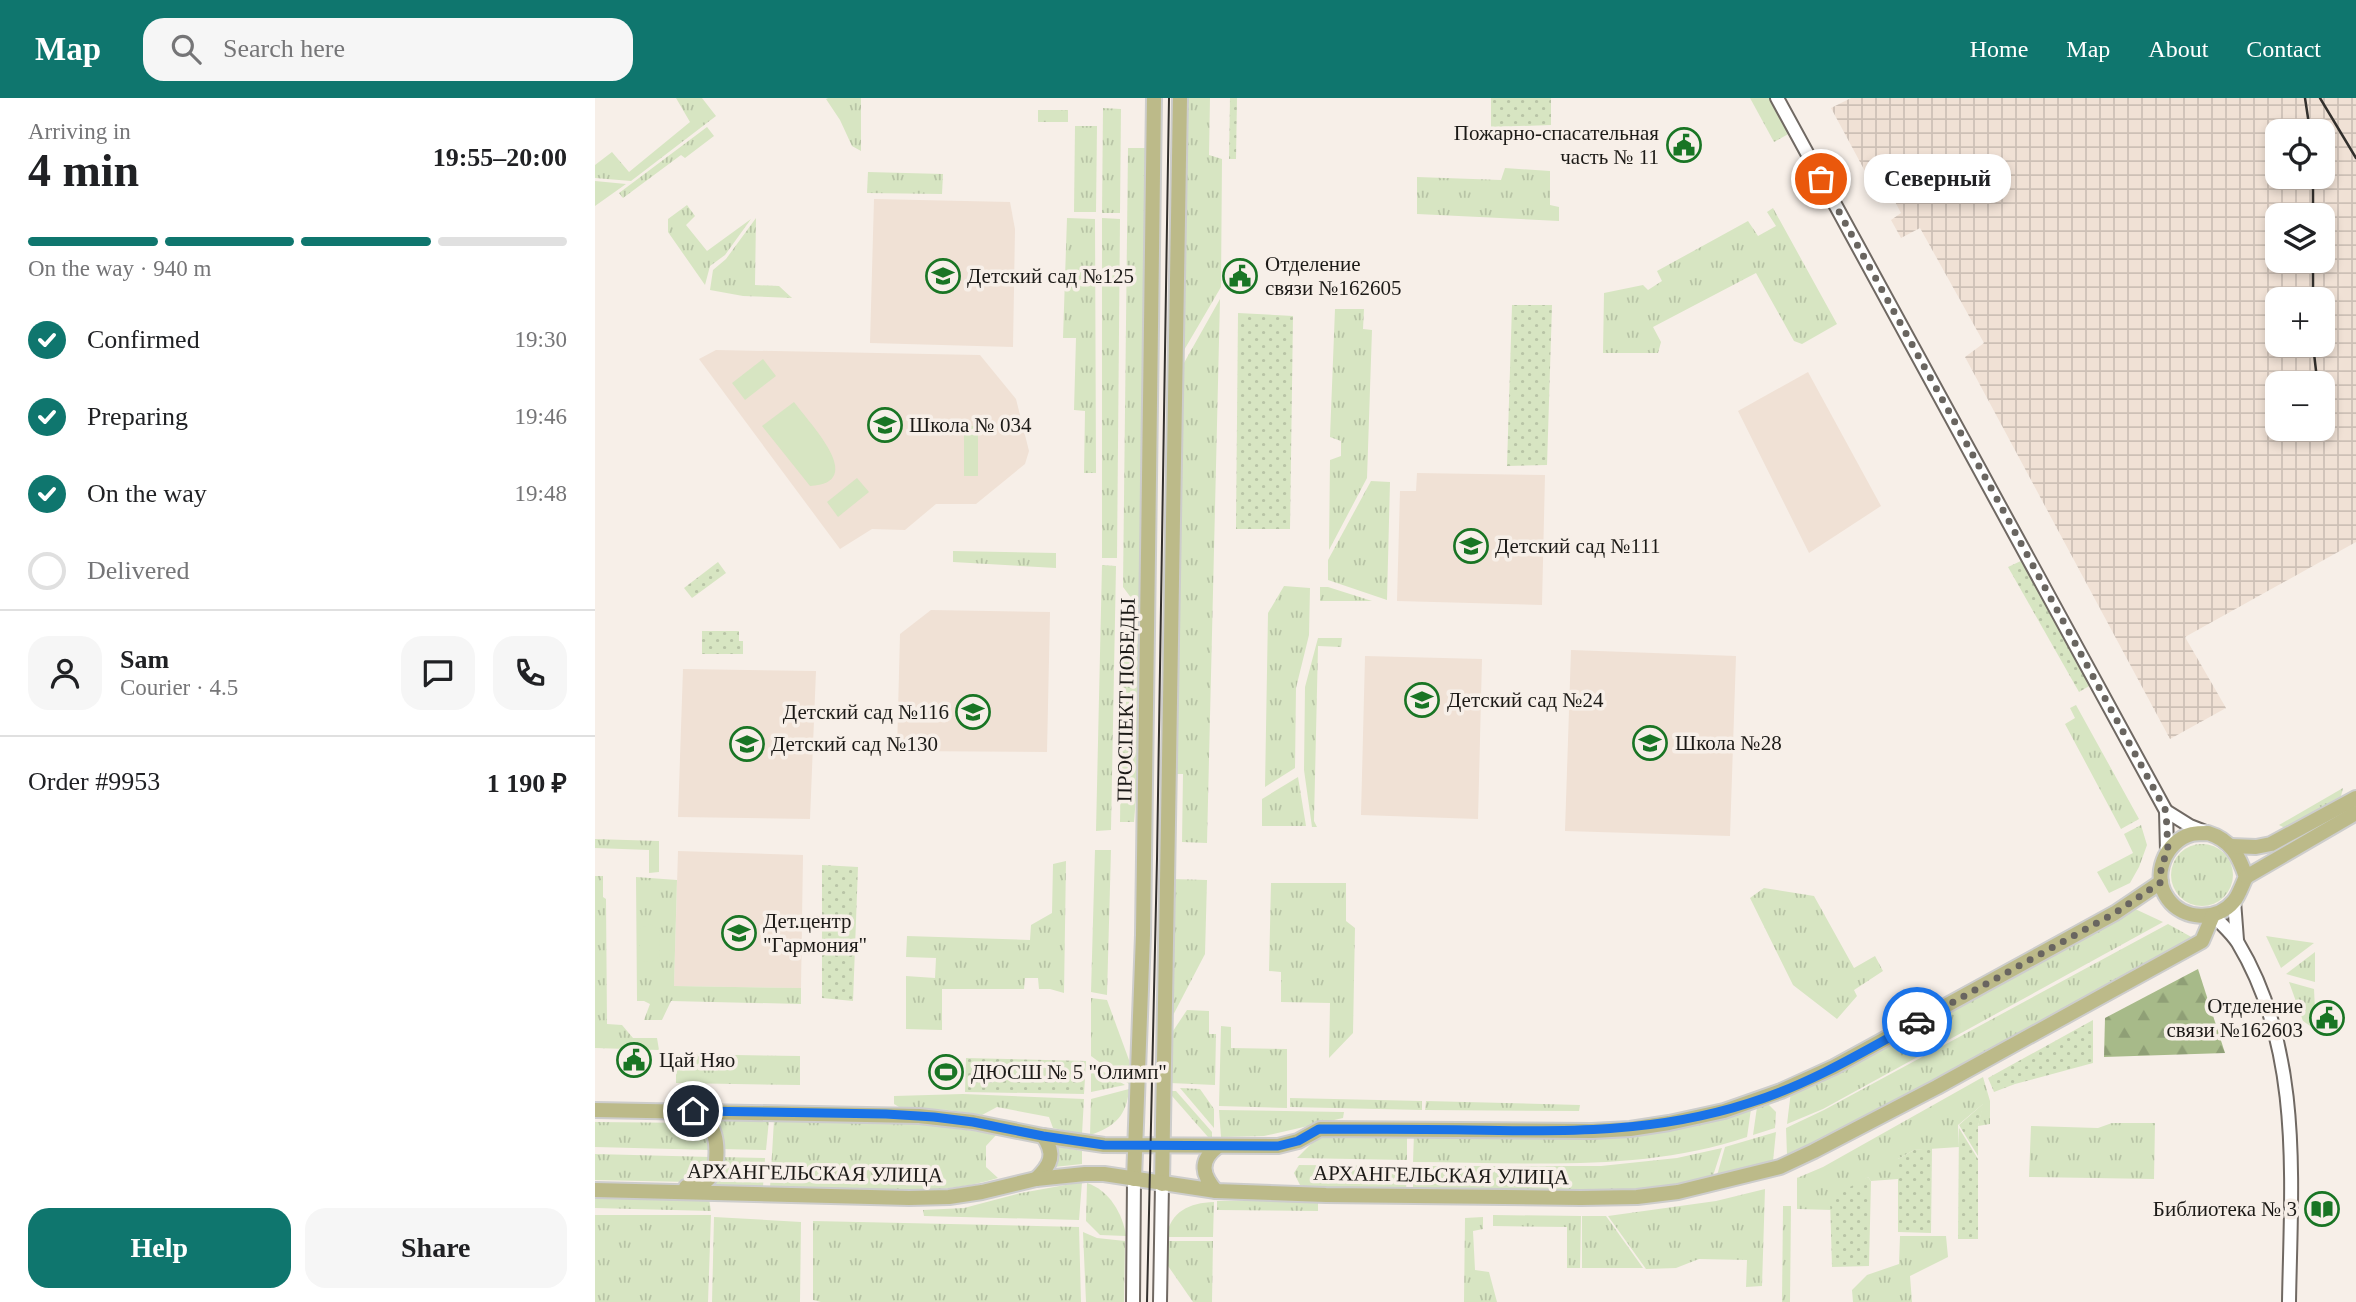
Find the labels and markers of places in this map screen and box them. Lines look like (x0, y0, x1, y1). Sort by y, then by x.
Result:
place label: Пожарно-спасательная часть № 11 (1454, 121, 1659, 169)
public building icon: Пожарно-спасательная часть № 11 (1665, 126, 1703, 164)
pin (1791, 149, 1851, 209)
callout: Северный (1863, 154, 2010, 204)
place label: Отделение связи №162605 (1265, 252, 1401, 300)
school or university icon: Детский сад №125 (924, 257, 962, 295)
public building icon: Отделение связи №162605 (1221, 257, 1259, 295)
place label: Детский сад №125 (967, 264, 1134, 288)
school or university icon: Школа № 034 (866, 406, 904, 444)
place label: Школа № 034 (909, 413, 1032, 437)
school or university icon: Детский сад №111 (1452, 527, 1490, 565)
place label: Детский сад №111 (1495, 534, 1660, 558)
school or university icon: Детский сад №24 (1403, 681, 1441, 719)
place label: Детский сад №24 (1447, 688, 1604, 712)
school or university icon: Детский сад №116 (954, 693, 992, 731)
place label: Детский сад №116 (783, 700, 949, 724)
school or university icon: Школа №28 (1631, 724, 1669, 762)
school or university icon: Детский сад №130 (728, 725, 766, 763)
place label: Школа №28 (1675, 731, 1782, 755)
place label: Детский сад №130 (771, 732, 938, 756)
place label: Дет.центр "Гармония" (763, 909, 867, 957)
school or university icon: Дет.центр "Гармония" (720, 914, 758, 952)
place label: Отделение связи №162603 (2167, 994, 2303, 1042)
public building icon: Отделение связи №162603 (2308, 999, 2346, 1037)
public building icon: Цай Няо (615, 1041, 653, 1079)
place label: Цай Няо (659, 1048, 735, 1072)
sports icon: ДЮСШ № 5 "Олимп" (927, 1053, 965, 1091)
place label: ДЮСШ № 5 "Олимп" (971, 1060, 1167, 1084)
pin (663, 1081, 723, 1141)
library icon: Библиотека № 3 (2303, 1190, 2341, 1228)
place label: Библиотека № 3 (2153, 1197, 2297, 1221)

